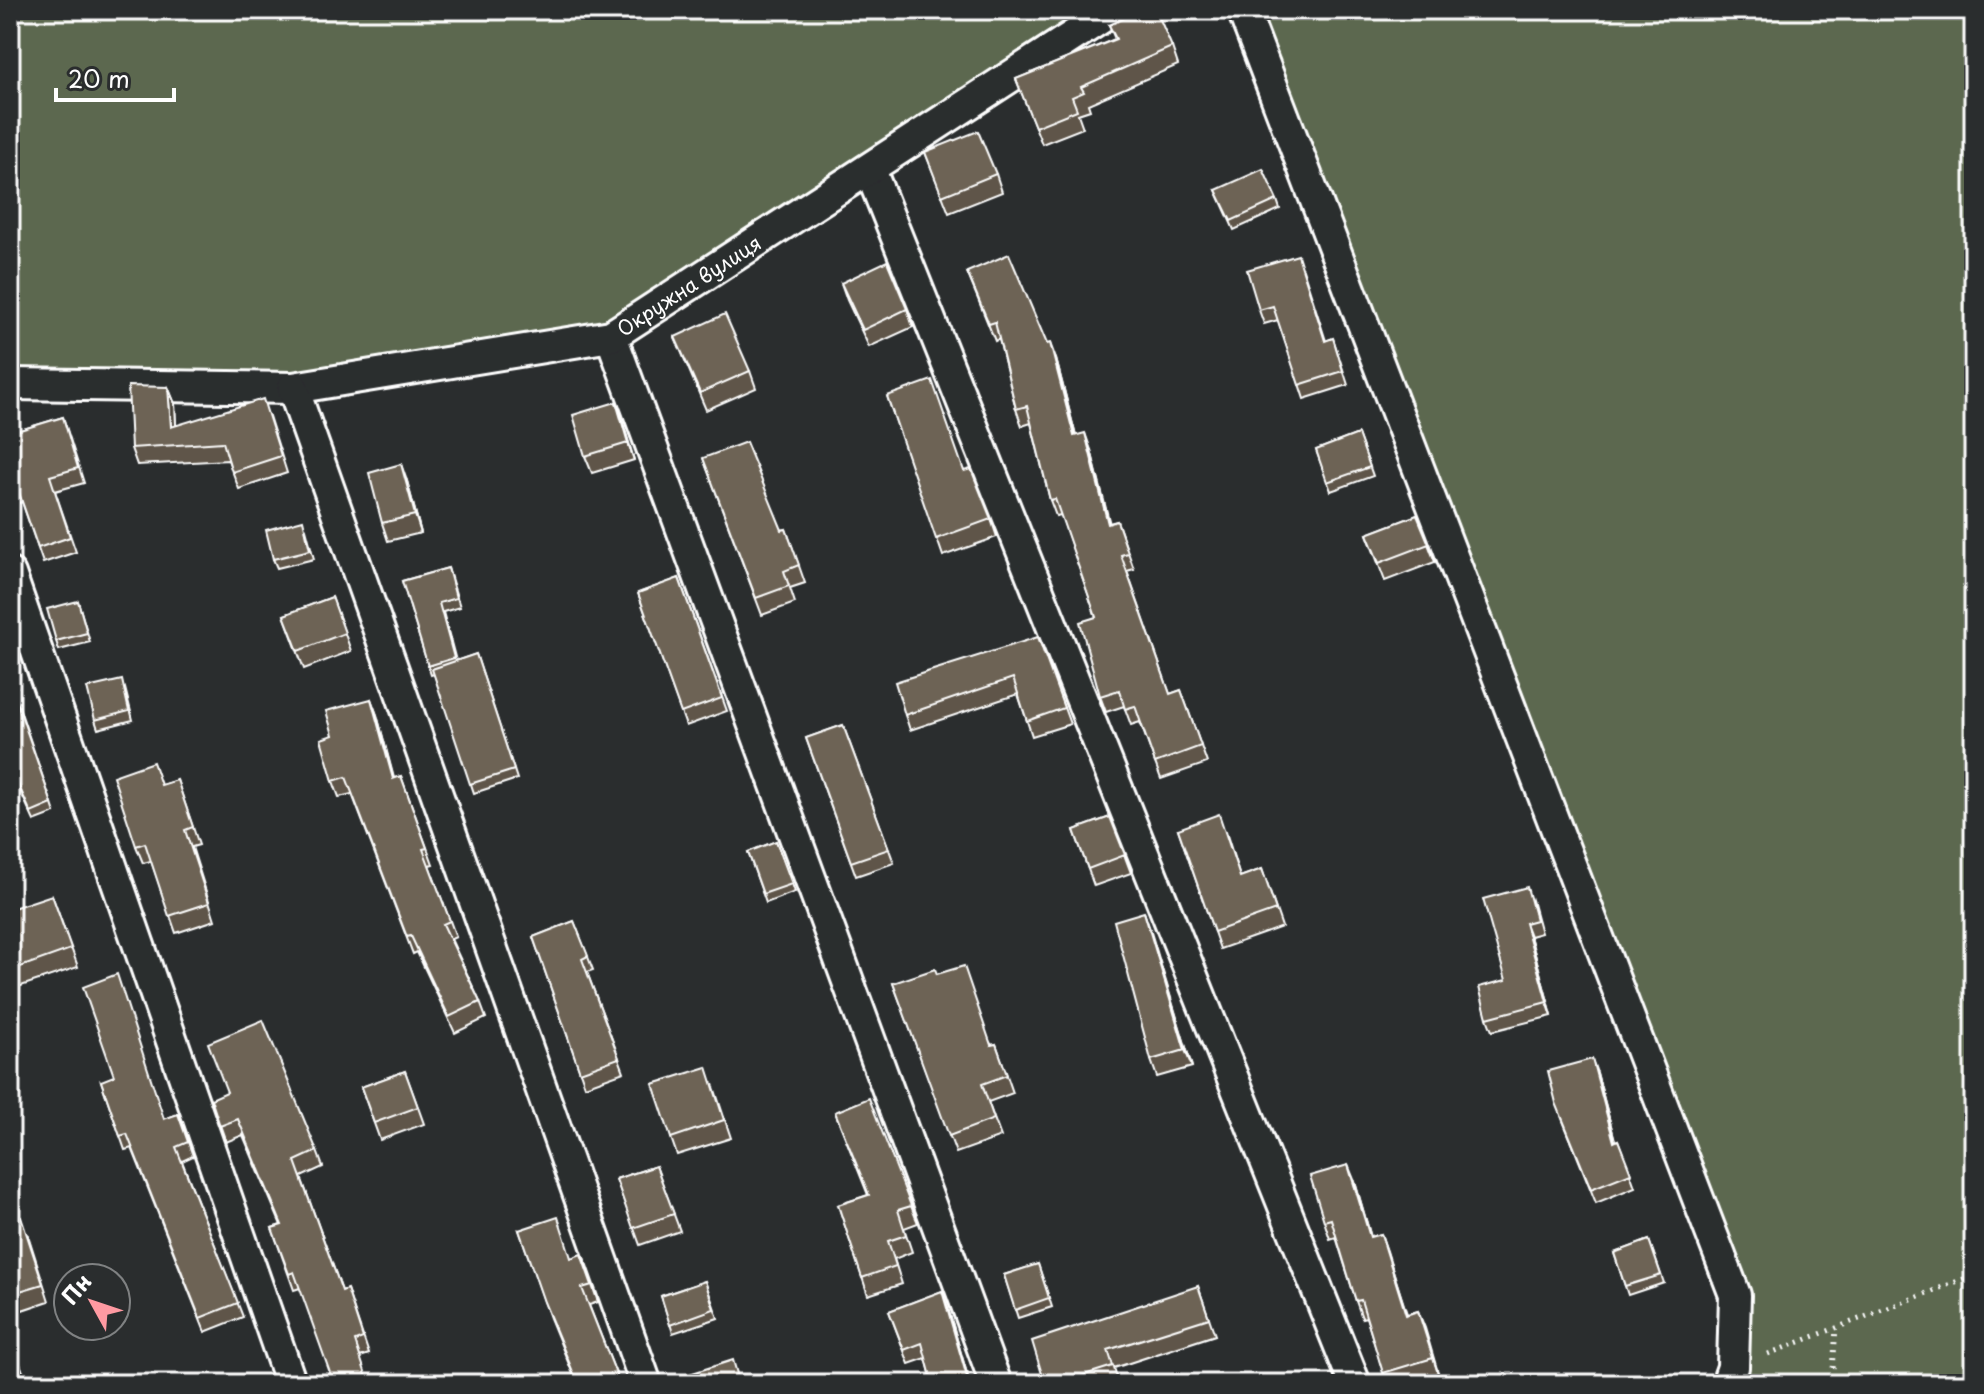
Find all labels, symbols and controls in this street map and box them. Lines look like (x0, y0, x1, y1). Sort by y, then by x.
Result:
scale bar (56, 52, 174, 102)
text: 20 m (68, 60, 130, 96)
street label: Окружна вулиця (611, 228, 767, 343)
north arrow (52, 1262, 132, 1342)
text: Пн (53, 1265, 98, 1311)

